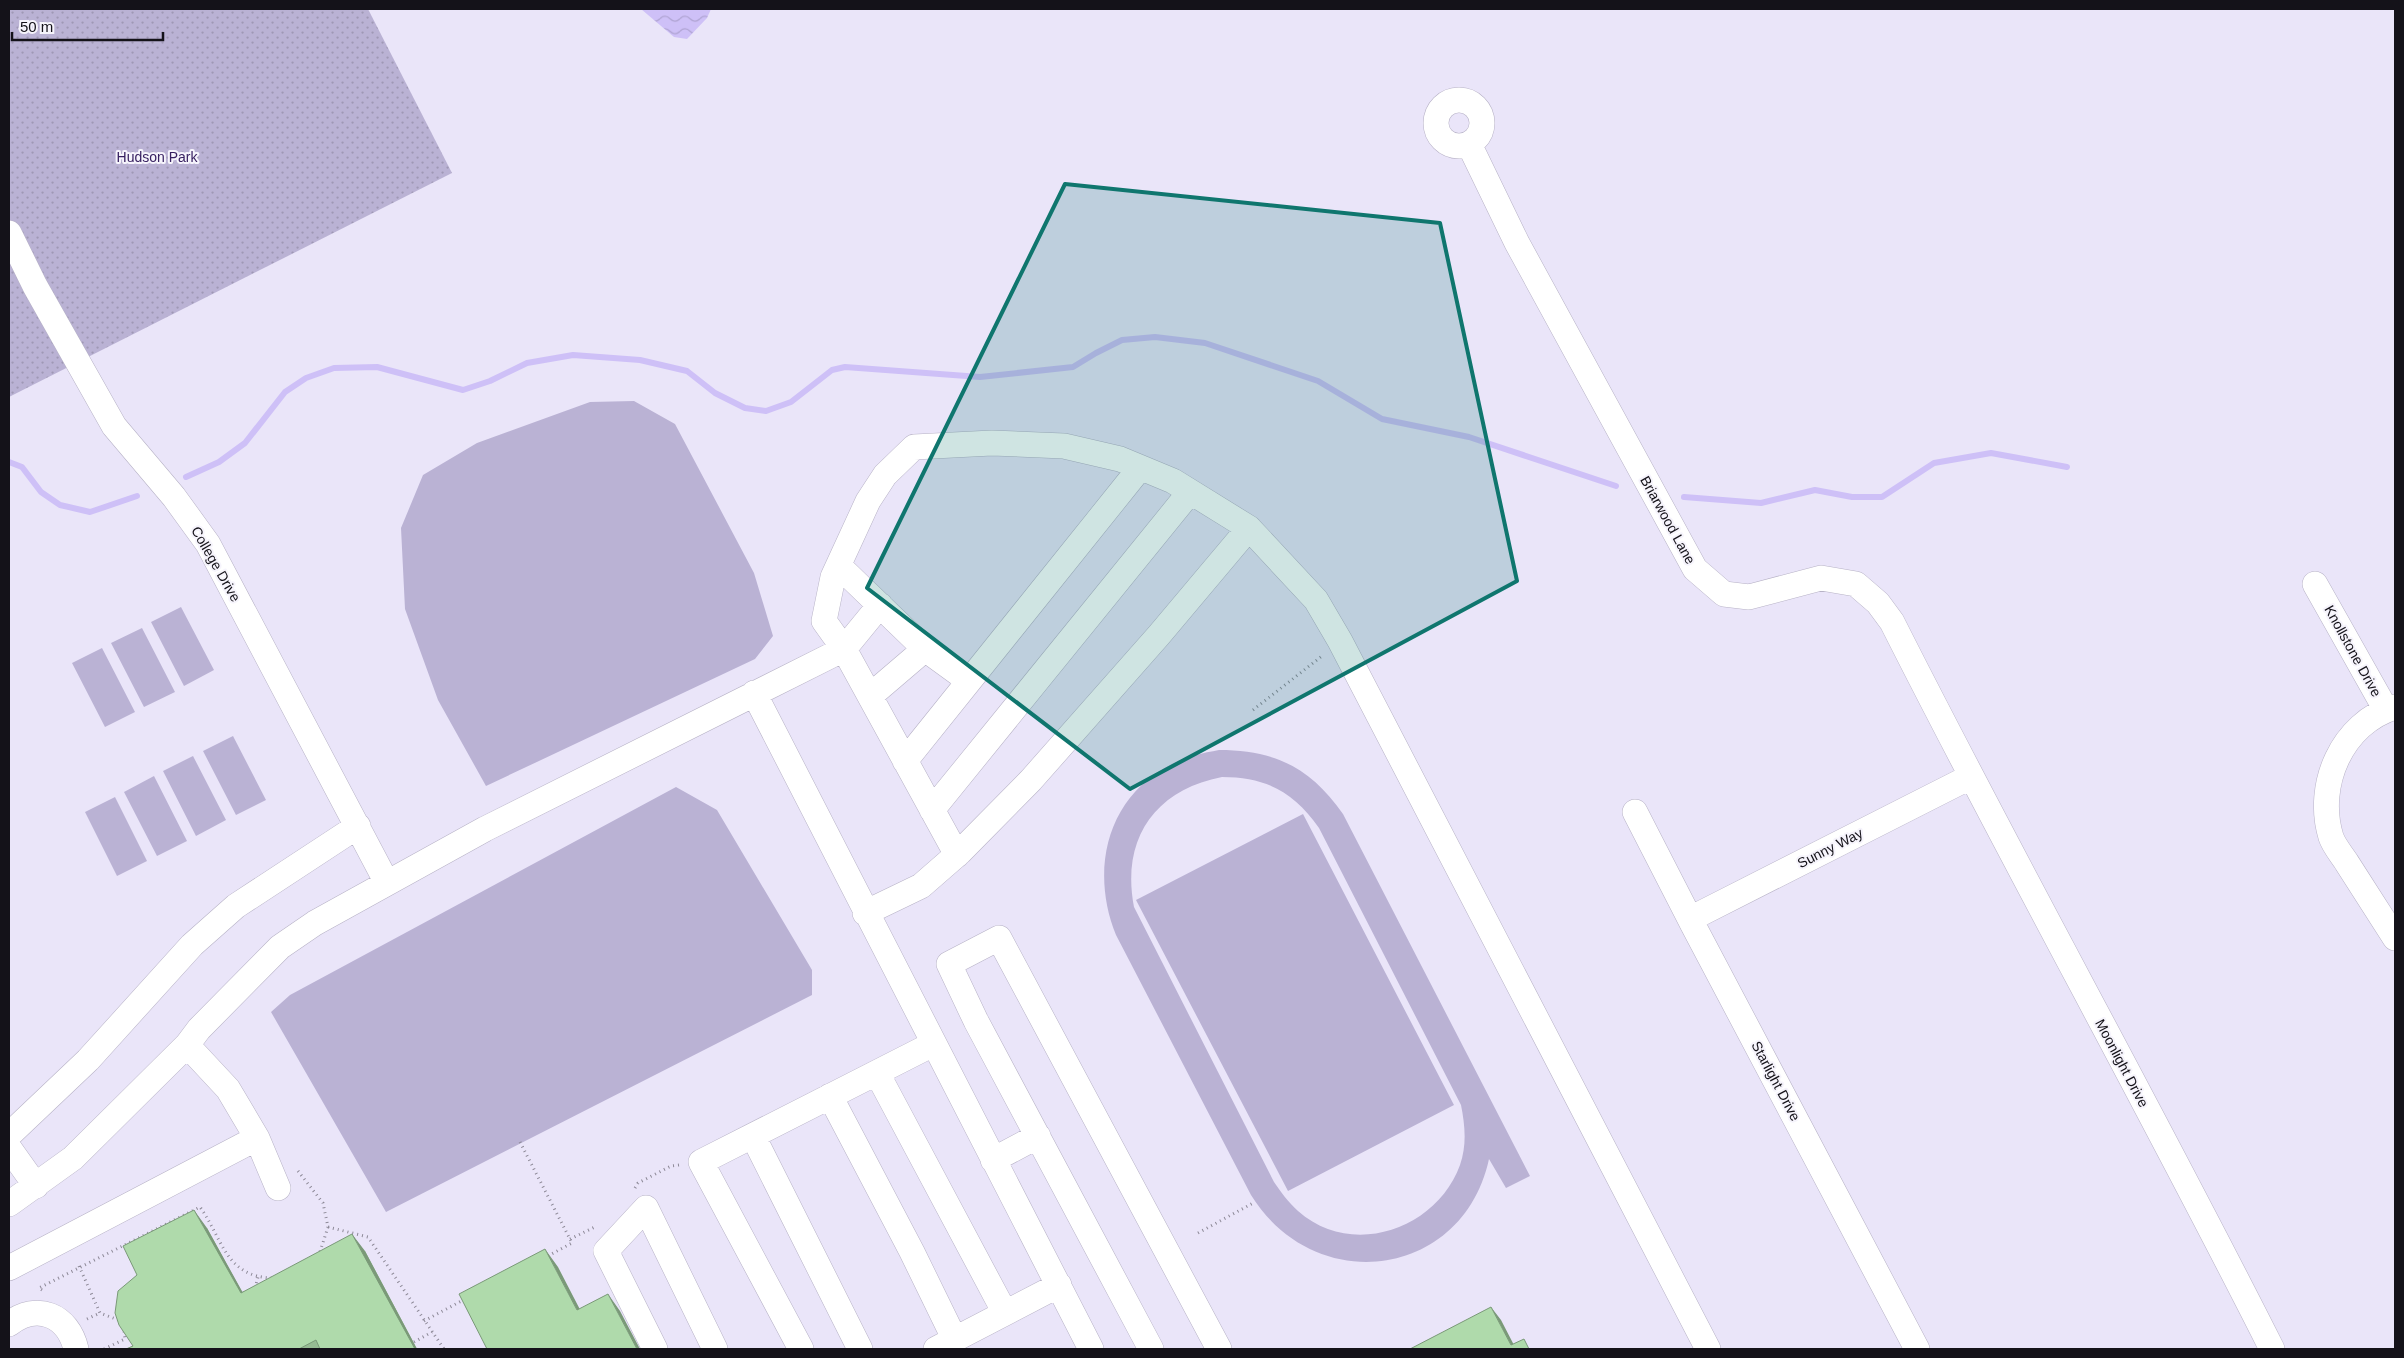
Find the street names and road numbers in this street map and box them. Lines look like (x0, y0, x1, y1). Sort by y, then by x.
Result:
street label: Briarwood Lane (1637, 473, 1699, 567)
street label: College Drive (188, 524, 244, 605)
street label: Knollstone Drive (2321, 603, 2385, 700)
street label: Sunny Way (1795, 825, 1865, 871)
street label: Moonlight Drive (2092, 1016, 2152, 1110)
street label: Starlight Drive (1748, 1038, 1804, 1124)

